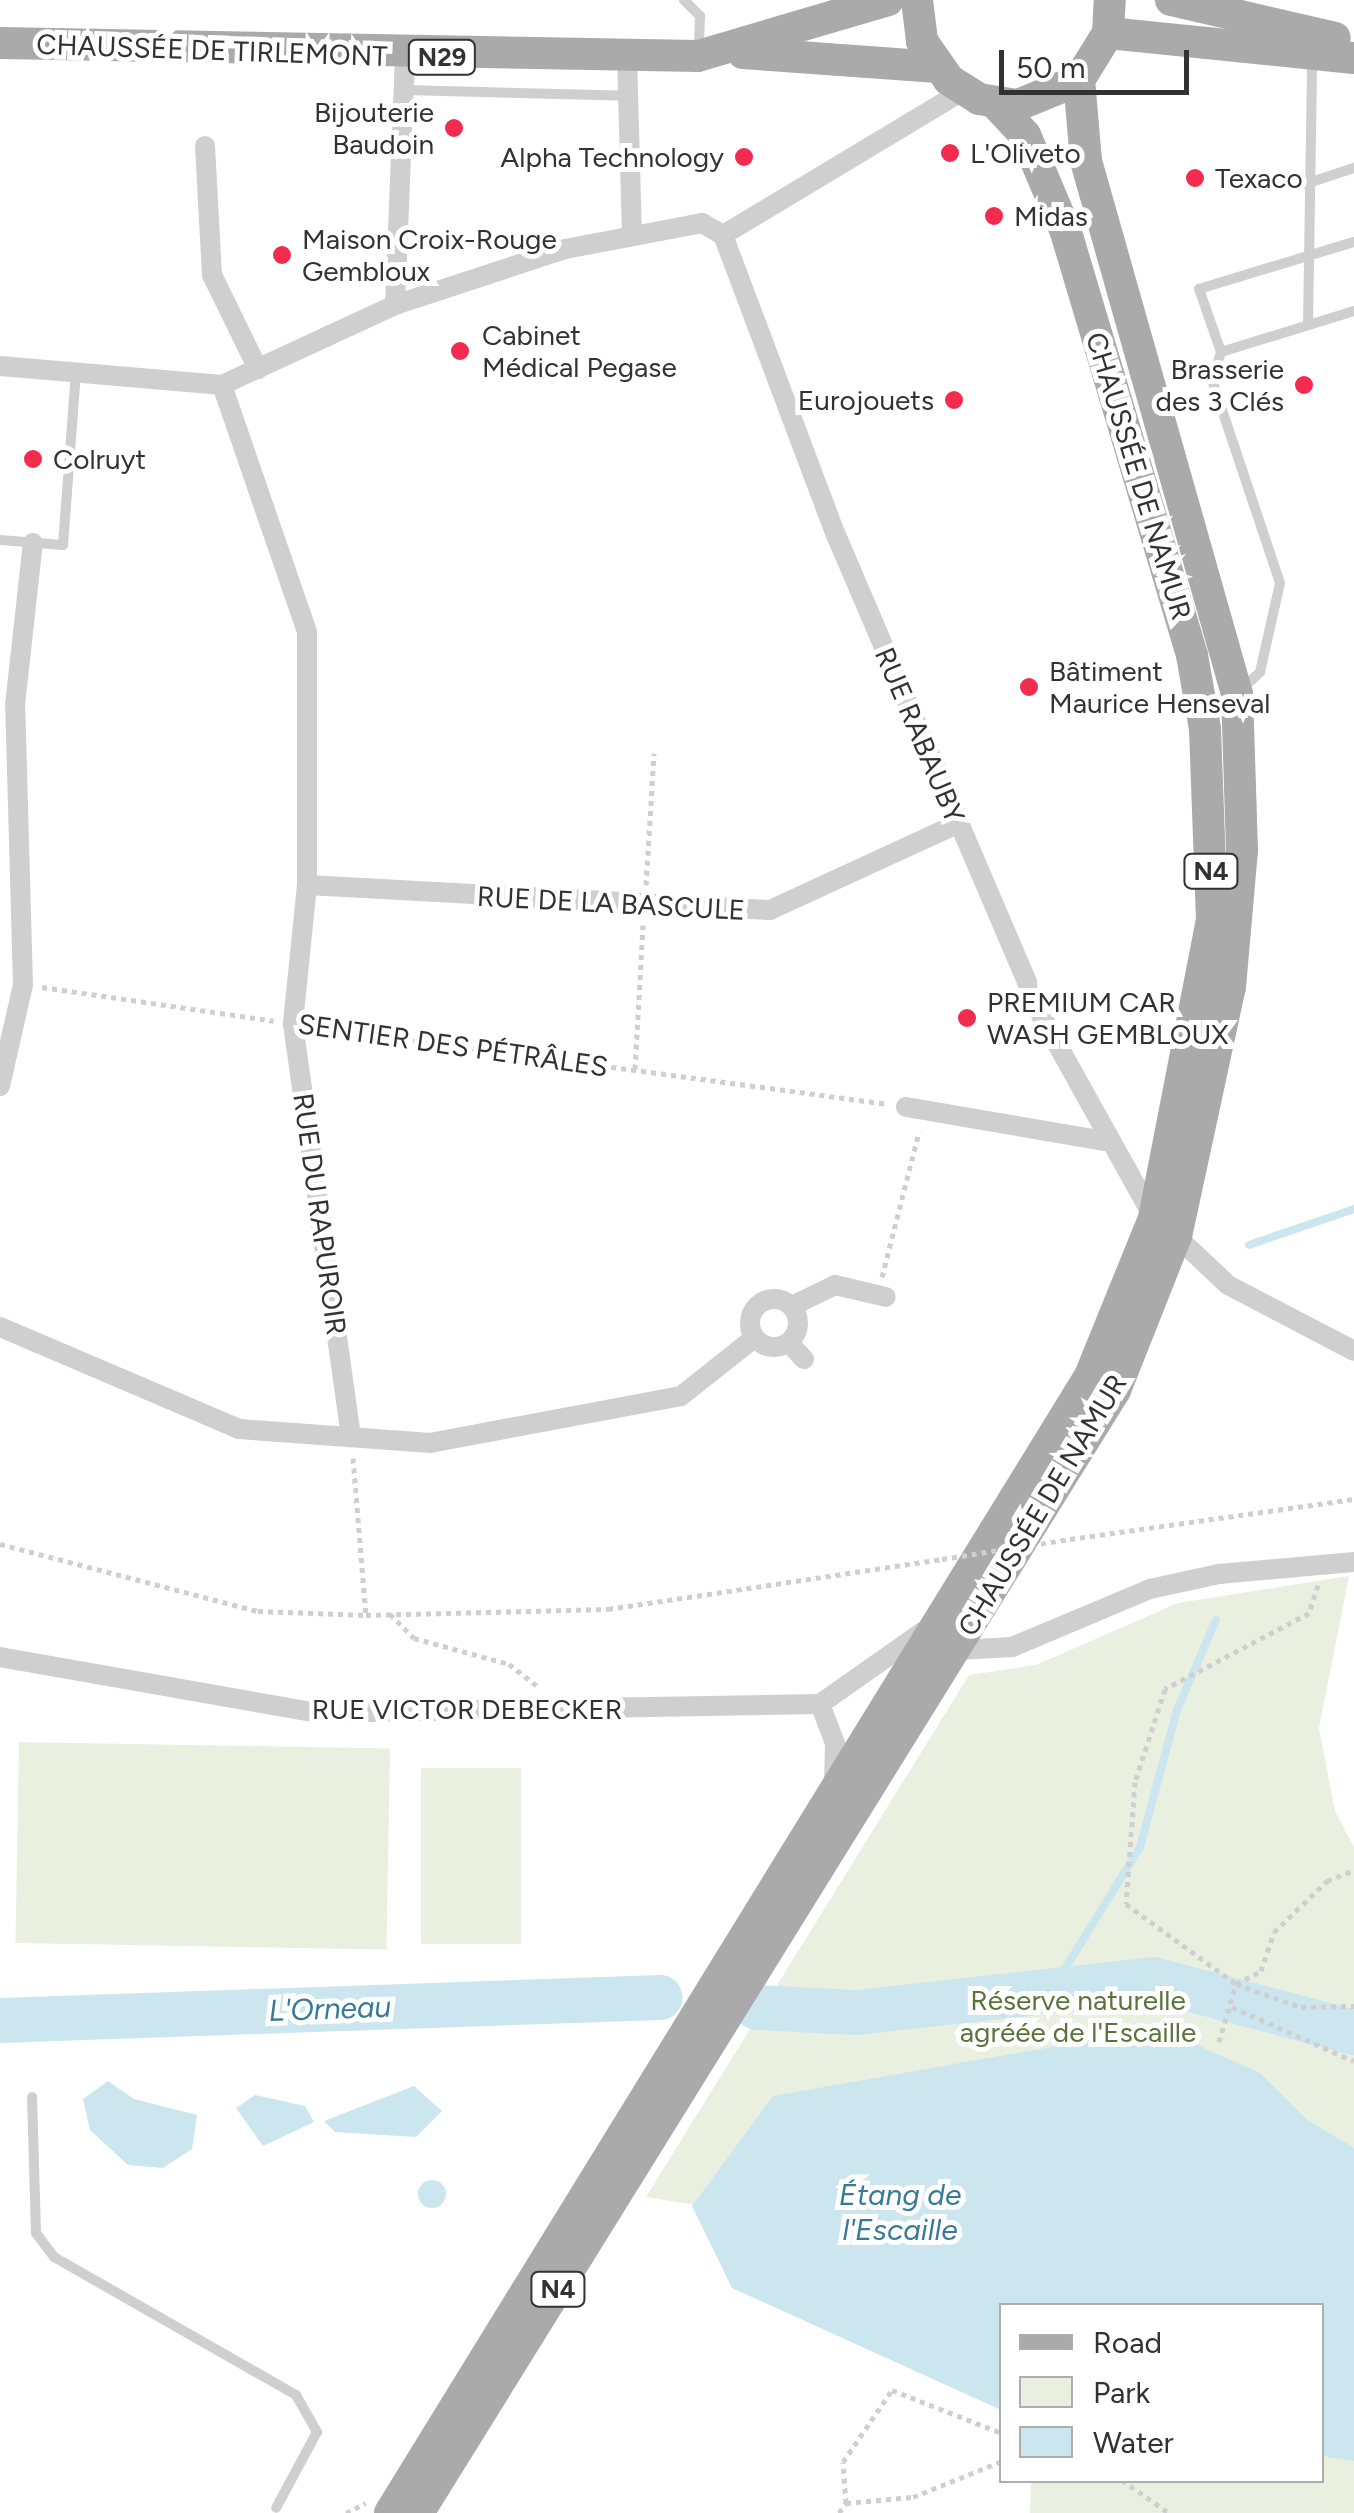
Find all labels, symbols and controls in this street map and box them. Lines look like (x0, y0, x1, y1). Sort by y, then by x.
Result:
street label: CHAUSSÉE DE TIRLEMONT (36, 27, 388, 73)
scale bar (1004, 30, 1194, 92)
road number: N29 (407, 37, 477, 77)
text: 50 m (1016, 49, 1085, 86)
place label: Bijouterie Baudoin (314, 95, 434, 161)
marker: Bijouterie Baudoin (443, 117, 465, 139)
place label: L'Oliveto (970, 136, 1081, 170)
place label: Alpha Technology (500, 140, 724, 174)
marker: L'Oliveto (939, 142, 961, 164)
marker: Alpha Technology (733, 146, 755, 168)
place label: Texaco (1215, 161, 1303, 195)
marker: Texaco (1184, 167, 1206, 189)
place label: Midas (1014, 199, 1088, 233)
marker: Midas (983, 205, 1005, 227)
place label: Maison Croix-Rouge Gembloux (302, 222, 557, 288)
marker: Maison Croix-Rouge Gembloux (271, 244, 293, 266)
place label: Cabinet Médical Pegase (482, 318, 677, 384)
street label: CHAUSSÉE DE NAMUR (1079, 328, 1199, 624)
marker: Cabinet Médical Pegase (447, 338, 473, 364)
place label: Brasserie des 3 Clés (1155, 352, 1284, 418)
marker: Brasserie des 3 Clés (1293, 374, 1315, 396)
place label: Eurojouets (798, 383, 934, 417)
marker: Eurojouets (943, 389, 965, 411)
place label: Colruyt (53, 442, 146, 476)
marker: Colruyt (22, 448, 44, 470)
street label: RUE RABAUBY (868, 642, 972, 828)
place label: Bâtiment Maurice Henseval (1049, 654, 1270, 720)
marker: Bâtiment Maurice Henseval (1018, 676, 1040, 698)
road number: N4 (1181, 851, 1241, 891)
street label: RUE DE LA BASCULE (476, 879, 746, 927)
place label: PREMIUM CAR WASH GEMBLOUX (987, 985, 1228, 1051)
street label: SENTIER DES PÉTRÂLES (296, 1007, 610, 1083)
marker: PREMIUM CAR WASH GEMBLOUX (956, 1007, 978, 1029)
street label: RUE DU RAPUROIR (286, 1091, 354, 1337)
street label: CHAUSSÉE DE NAMUR (951, 1368, 1133, 1642)
street label: RUE VICTOR DEBECKER (312, 1692, 622, 1726)
park label: Réserve naturelle agréée de l'Escaille (960, 1983, 1196, 2049)
water label: L'Orneau (268, 1989, 392, 2029)
water label: Étang de l'Escaille (839, 2177, 961, 2248)
road number: N4 (528, 2269, 588, 2309)
legend (999, 2303, 1324, 2483)
text: Road (1093, 2324, 1162, 2361)
text: Park (1093, 2374, 1150, 2411)
text: Water (1093, 2424, 1174, 2461)

